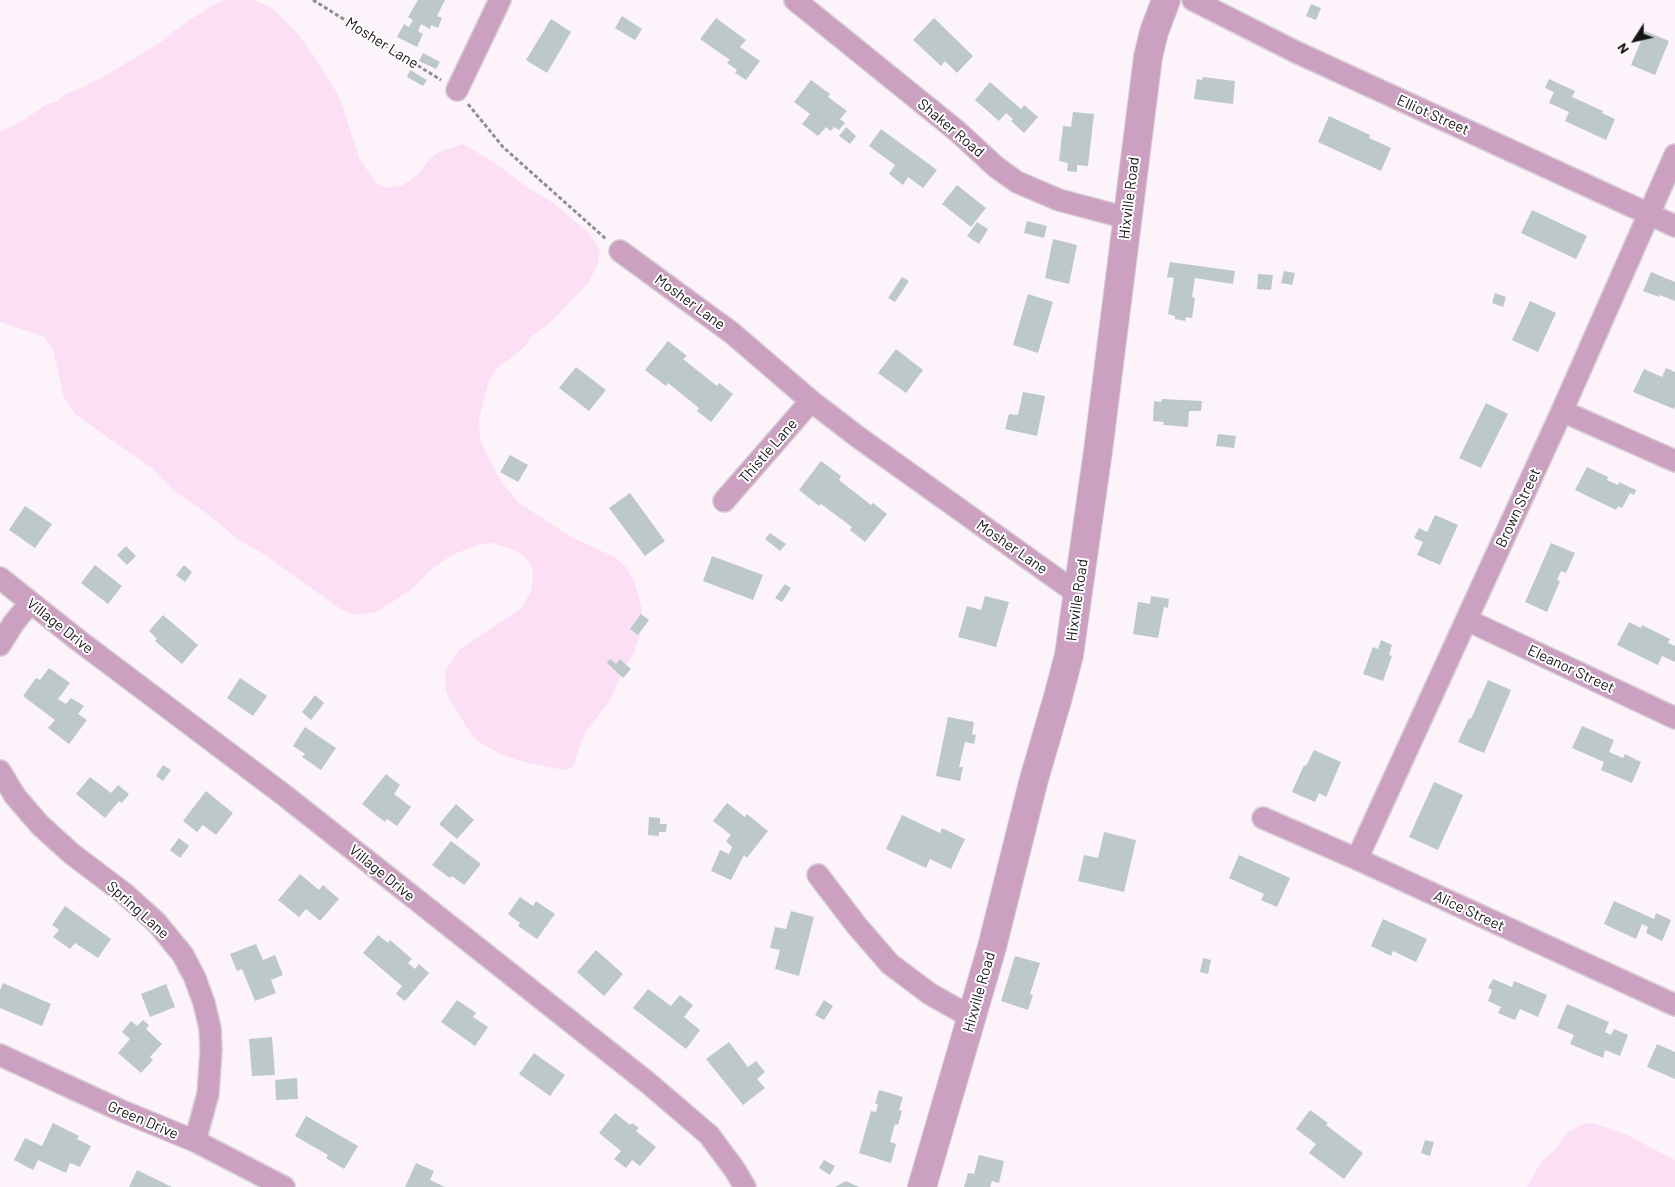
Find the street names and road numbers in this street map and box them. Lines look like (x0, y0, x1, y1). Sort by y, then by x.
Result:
street label: Mosher Lane (342, 13, 422, 73)
street label: Elliot Street (1394, 91, 1472, 139)
street label: Shaker Road (914, 95, 988, 161)
street label: Hixville Road (1115, 156, 1143, 240)
street label: Mosher Lane (651, 270, 729, 334)
street label: Thistle Lane (735, 415, 801, 487)
street label: Brown Street (1492, 465, 1544, 551)
street label: Mosher Lane (973, 516, 1051, 578)
street label: Hixville Road (1062, 558, 1092, 642)
street label: Village Drive (23, 594, 97, 658)
street label: Eleanor Street (1525, 641, 1617, 697)
street label: Village Drive (345, 841, 419, 905)
street label: Spring Lane (103, 877, 173, 943)
street label: Alice Street (1431, 887, 1507, 935)
street label: Hixville Road (959, 950, 999, 1034)
street label: Green Drive (105, 1097, 181, 1143)

